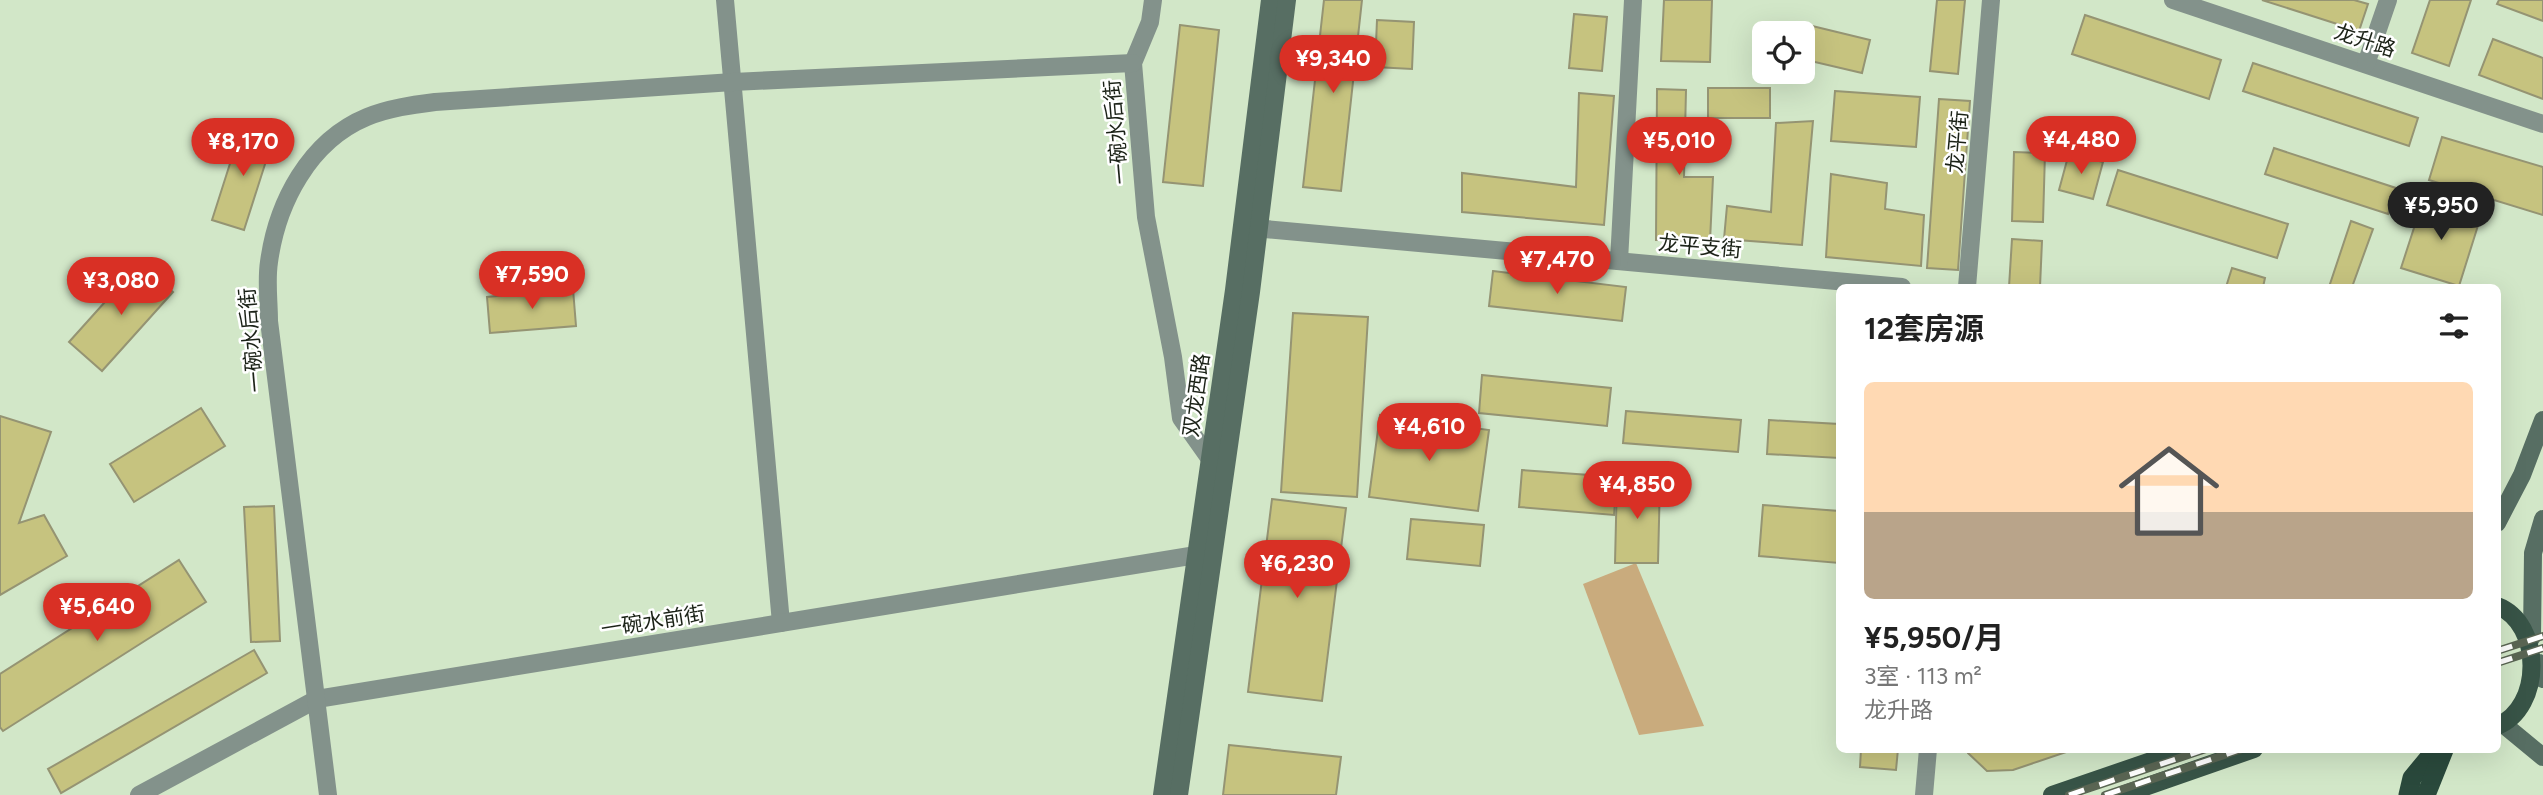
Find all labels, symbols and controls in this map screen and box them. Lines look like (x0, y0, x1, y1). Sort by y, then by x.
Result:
street label: 龙升路 (2331, 18, 2399, 62)
map controls (1752, 21, 1815, 84)
button: locate (1752, 21, 1815, 84)
pin: ¥9,340 (1276, 36, 1390, 95)
text: ¥9,340 (1295, 44, 1371, 72)
street label: 一碗水后街 (1099, 79, 1133, 185)
street label: 龙平街 (1942, 110, 1972, 174)
pin: ¥4,480 (2024, 116, 2138, 176)
pin: ¥8,170 (186, 118, 300, 178)
pin: ¥5,010 (1622, 118, 1736, 177)
text: ¥4,480 (2042, 125, 2120, 153)
text: ¥5,010 (1643, 126, 1715, 154)
text: ¥8,170 (207, 127, 279, 155)
pin: ¥5,950 (2384, 182, 2498, 242)
text: ¥5,950 (2404, 191, 2478, 219)
street label: 龙平支街 (1657, 230, 1743, 262)
pin: ¥7,470 (1500, 236, 1614, 296)
text: ¥7,470 (1520, 245, 1594, 273)
pin: ¥7,590 (475, 252, 589, 311)
pin: ¥3,080 (64, 258, 178, 317)
text: ¥7,590 (495, 260, 569, 288)
text: ¥3,080 (83, 266, 159, 294)
street label: 一碗水后街 (234, 287, 268, 393)
icon: filters (2435, 307, 2473, 345)
text: 12套房源 (1864, 310, 1984, 347)
street label: 双龙西路 (1178, 352, 1214, 438)
pin: ¥4,610 (1372, 404, 1486, 463)
text: ¥4,610 (1393, 412, 1465, 440)
icon: home (2106, 428, 2232, 554)
pin: ¥4,850 (1580, 462, 1694, 521)
text: ¥4,850 (1599, 470, 1675, 498)
pin: ¥6,230 (1240, 540, 1354, 600)
text: ¥6,230 (1260, 549, 1334, 577)
pin: ¥5,640 (40, 584, 154, 643)
text: ¥5,640 (59, 592, 135, 620)
street label: 一碗水前街 (599, 600, 707, 642)
text: ¥5,950/月 (1864, 619, 2004, 656)
text: 3室 · 113 m² (1864, 662, 1982, 690)
text: 龙升路 (1864, 696, 1933, 724)

